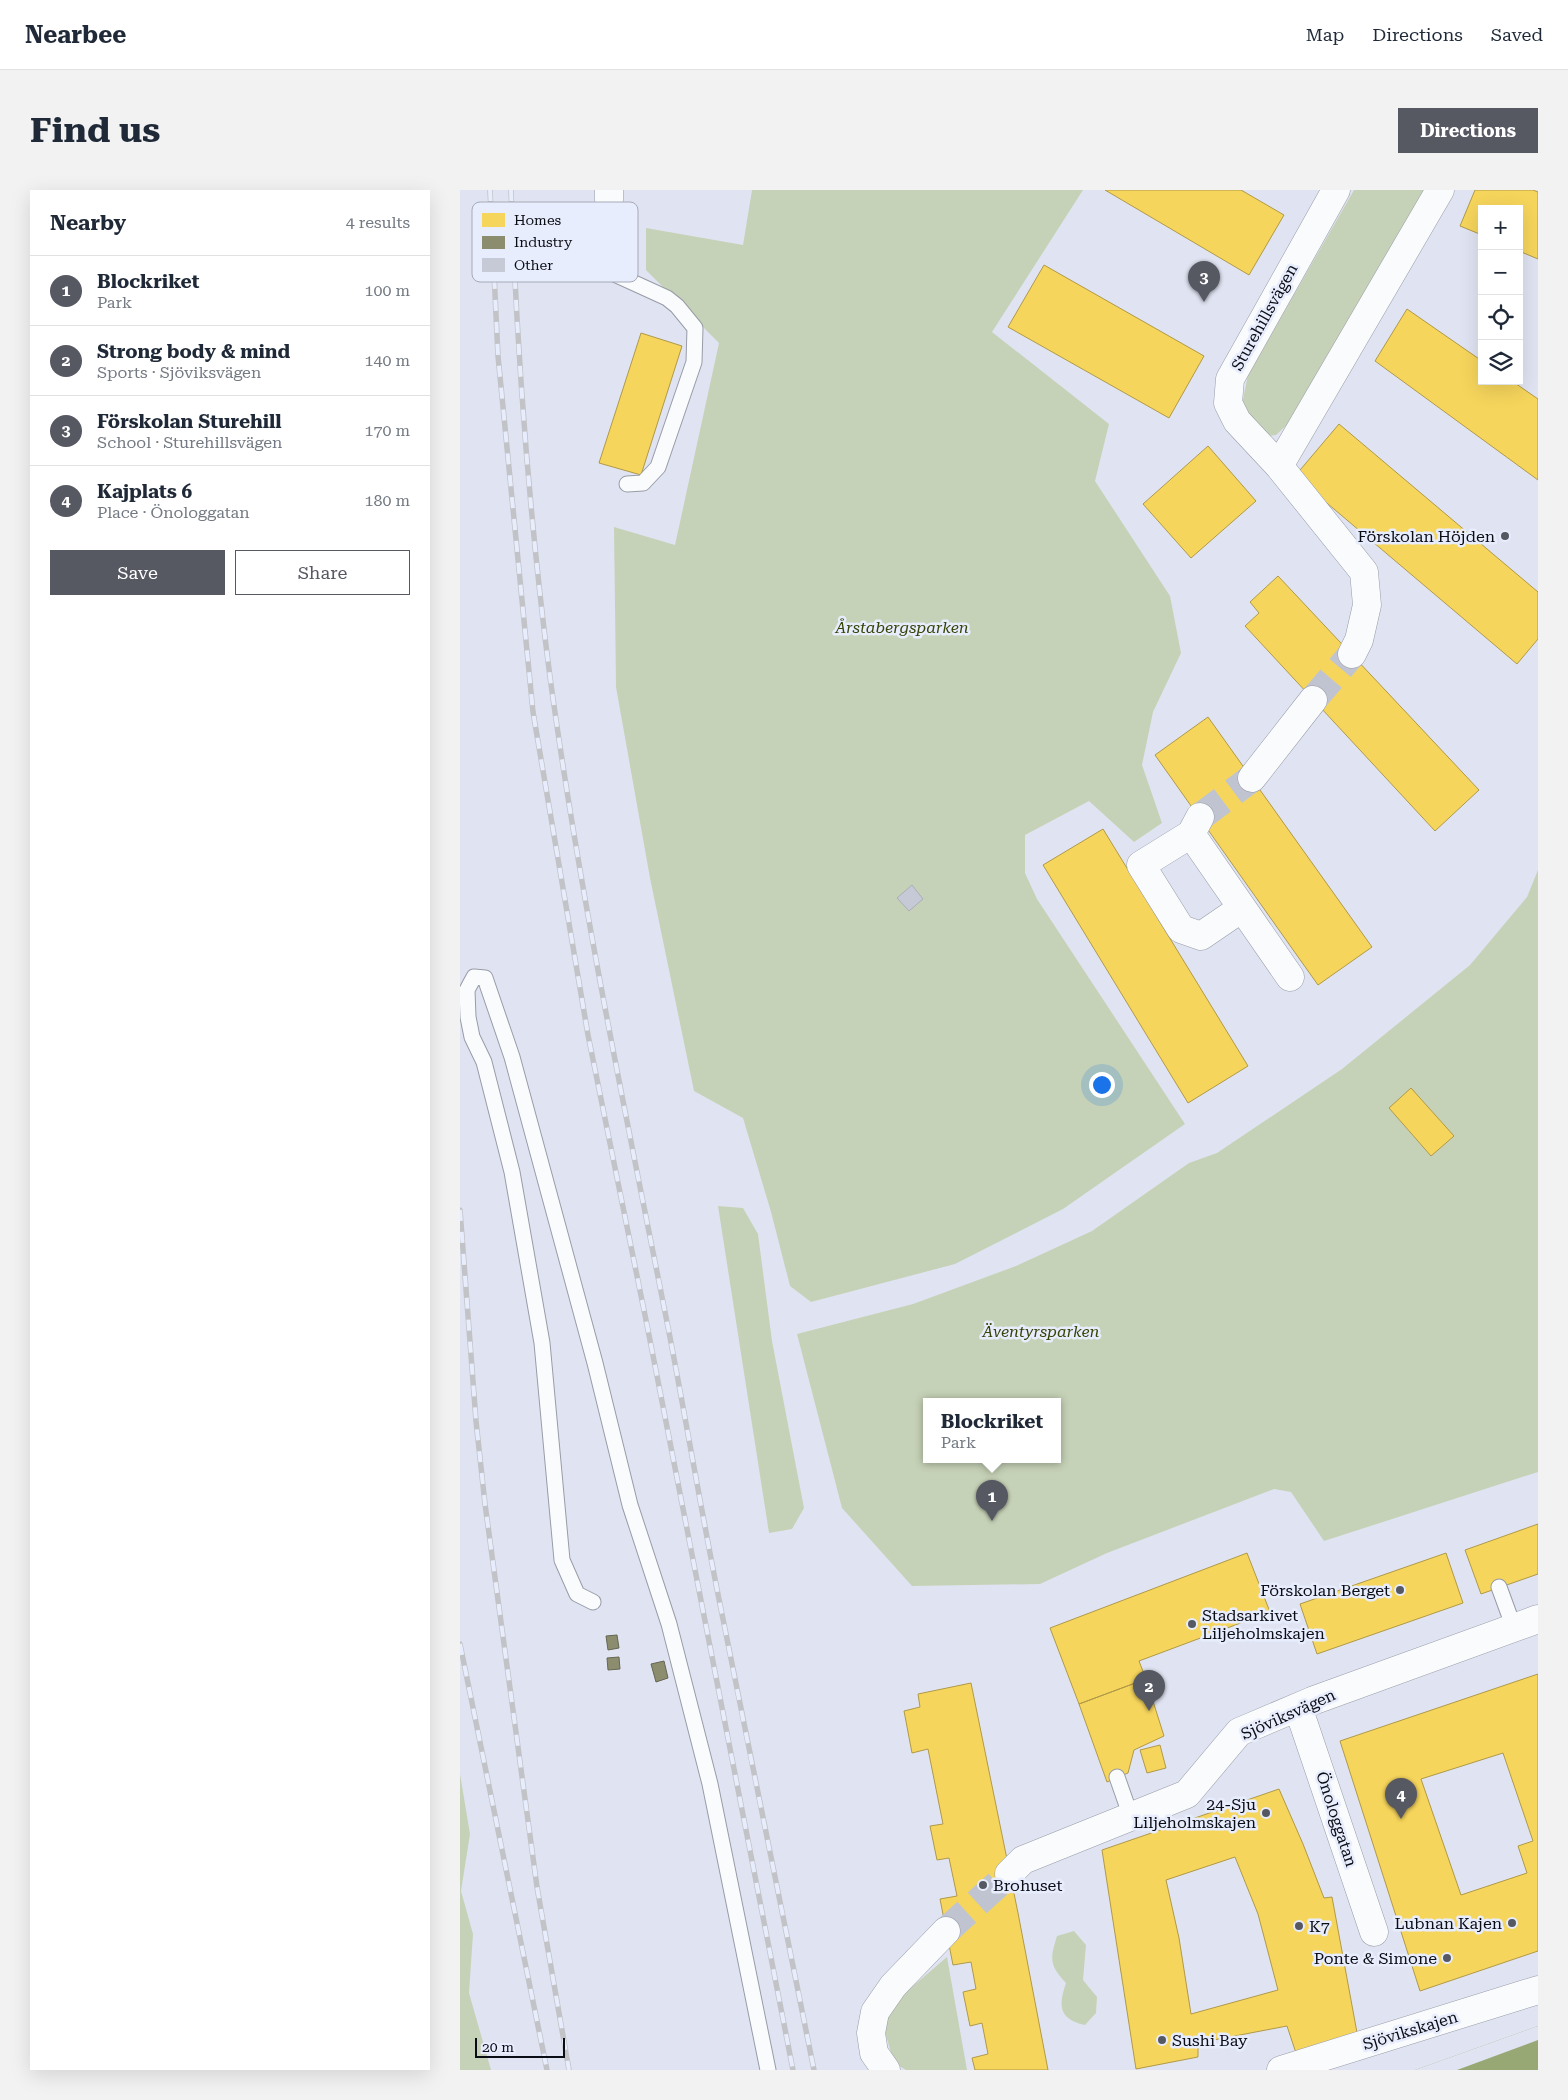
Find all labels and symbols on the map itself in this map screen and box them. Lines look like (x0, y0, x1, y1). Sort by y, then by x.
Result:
legend (472, 202, 638, 282)
text: Homes (514, 212, 562, 228)
text: Industry (514, 234, 573, 250)
text: Other (514, 257, 553, 273)
pin: 3 (1188, 261, 1220, 302)
street label: Sturehillsvägen (1227, 261, 1302, 374)
place label: Förskolan Höjden (1358, 527, 1495, 546)
marker: Förskolan Höjden (1499, 530, 1511, 542)
park label: Årstabergsparken (834, 618, 969, 637)
your location (1089, 1072, 1115, 1098)
park label: Äventyrsparken (982, 1322, 1099, 1341)
pin: 1 (976, 1480, 1008, 1521)
place label: Förskolan Berget (1260, 1581, 1390, 1600)
marker: Förskolan Berget (1394, 1584, 1406, 1596)
place label: Stadsarkivet Liljeholmskajen (1202, 1606, 1325, 1643)
marker: Stadsarkivet Liljeholmskajen (1186, 1618, 1198, 1630)
pin: 2 (1133, 1670, 1165, 1711)
street label: Sjöviksvägen (1238, 1685, 1338, 1744)
street label: Önologgatan (1312, 1769, 1361, 1869)
pin: 4 (1385, 1778, 1417, 1819)
place label: 24-Sju Liljeholmskajen (1133, 1795, 1256, 1832)
marker: 24-Sju Liljeholmskajen (1260, 1807, 1272, 1819)
place label: Brohuset (993, 1876, 1062, 1895)
marker: Brohuset (977, 1879, 989, 1891)
place label: Lubnan Kajen (1394, 1914, 1502, 1933)
place label: K7 (1309, 1917, 1330, 1936)
marker: Lubnan Kajen (1506, 1917, 1518, 1929)
marker: K7 (1293, 1920, 1305, 1932)
place label: Ponte & Simone (1314, 1949, 1437, 1968)
marker: Ponte & Simone (1441, 1952, 1453, 1964)
street label: Sjövikskajen (1360, 2007, 1460, 2054)
place label: Sushi Bay (1172, 2031, 1248, 2050)
marker: Sushi Bay (1156, 2034, 1168, 2046)
scale bar (475, 2035, 565, 2058)

